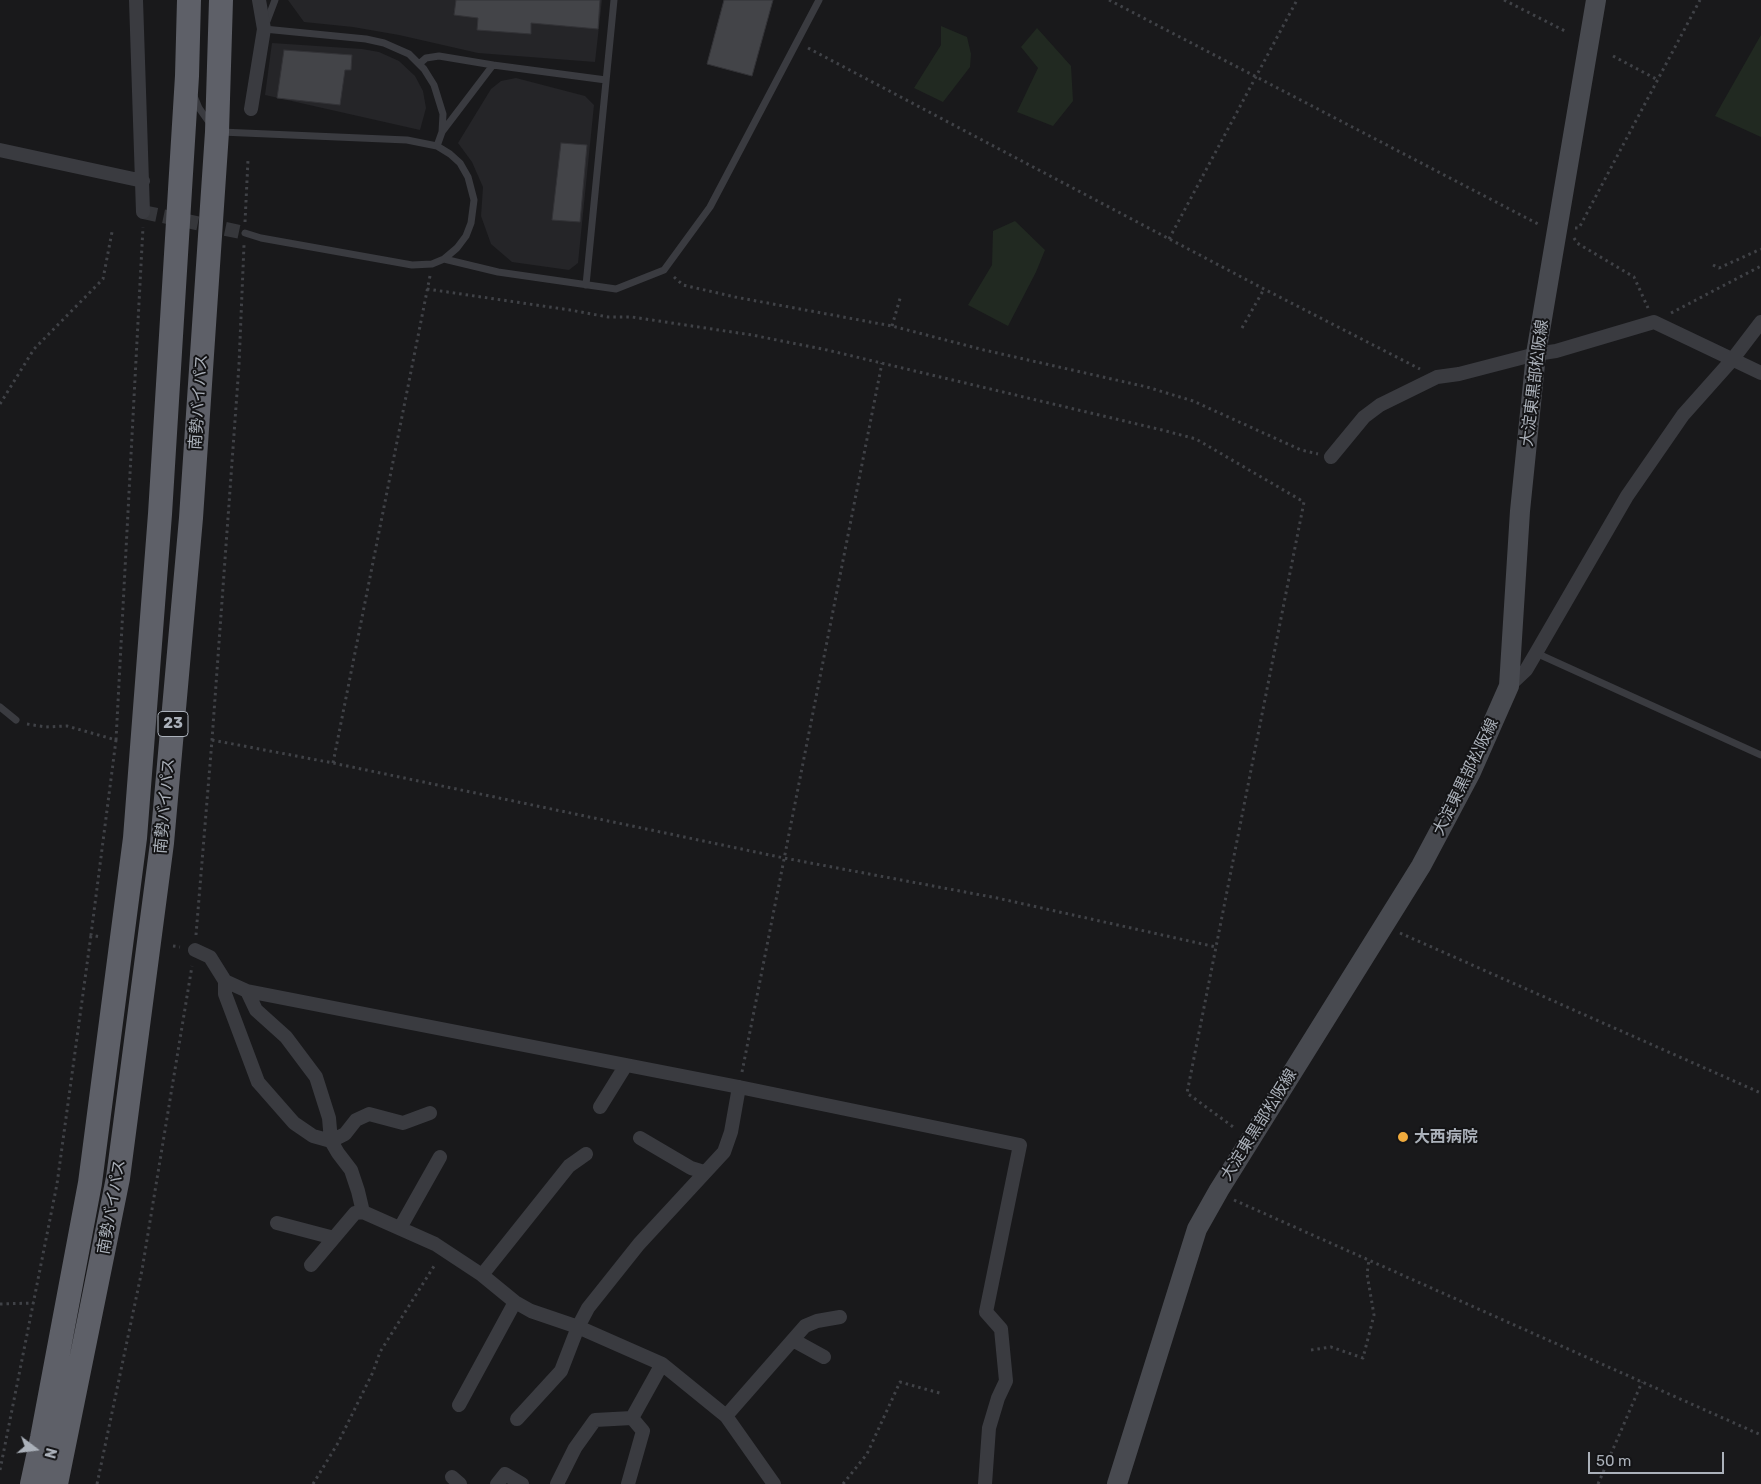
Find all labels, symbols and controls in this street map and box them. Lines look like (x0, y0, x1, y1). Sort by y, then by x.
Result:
street label: 大淀東黒部松阪線 (1518, 318, 1552, 448)
street label: 南勢バイパス (186, 353, 212, 451)
road number: 23 (158, 712, 188, 736)
street label: 大淀東黒部松阪線 (1429, 715, 1503, 839)
street label: 南勢バイパス (151, 757, 179, 855)
street label: 大淀東黒部松阪線 (1217, 1066, 1301, 1184)
place label: 大西病院 (1414, 1127, 1478, 1147)
marker: 大西病院 (1396, 1130, 1410, 1144)
street label: 南勢バイパス (94, 1158, 130, 1256)
north arrow (10, 1424, 60, 1474)
scale bar (1591, 1442, 1727, 1474)
text: N (40, 1446, 59, 1460)
text: 50 m (1596, 1452, 1631, 1470)

